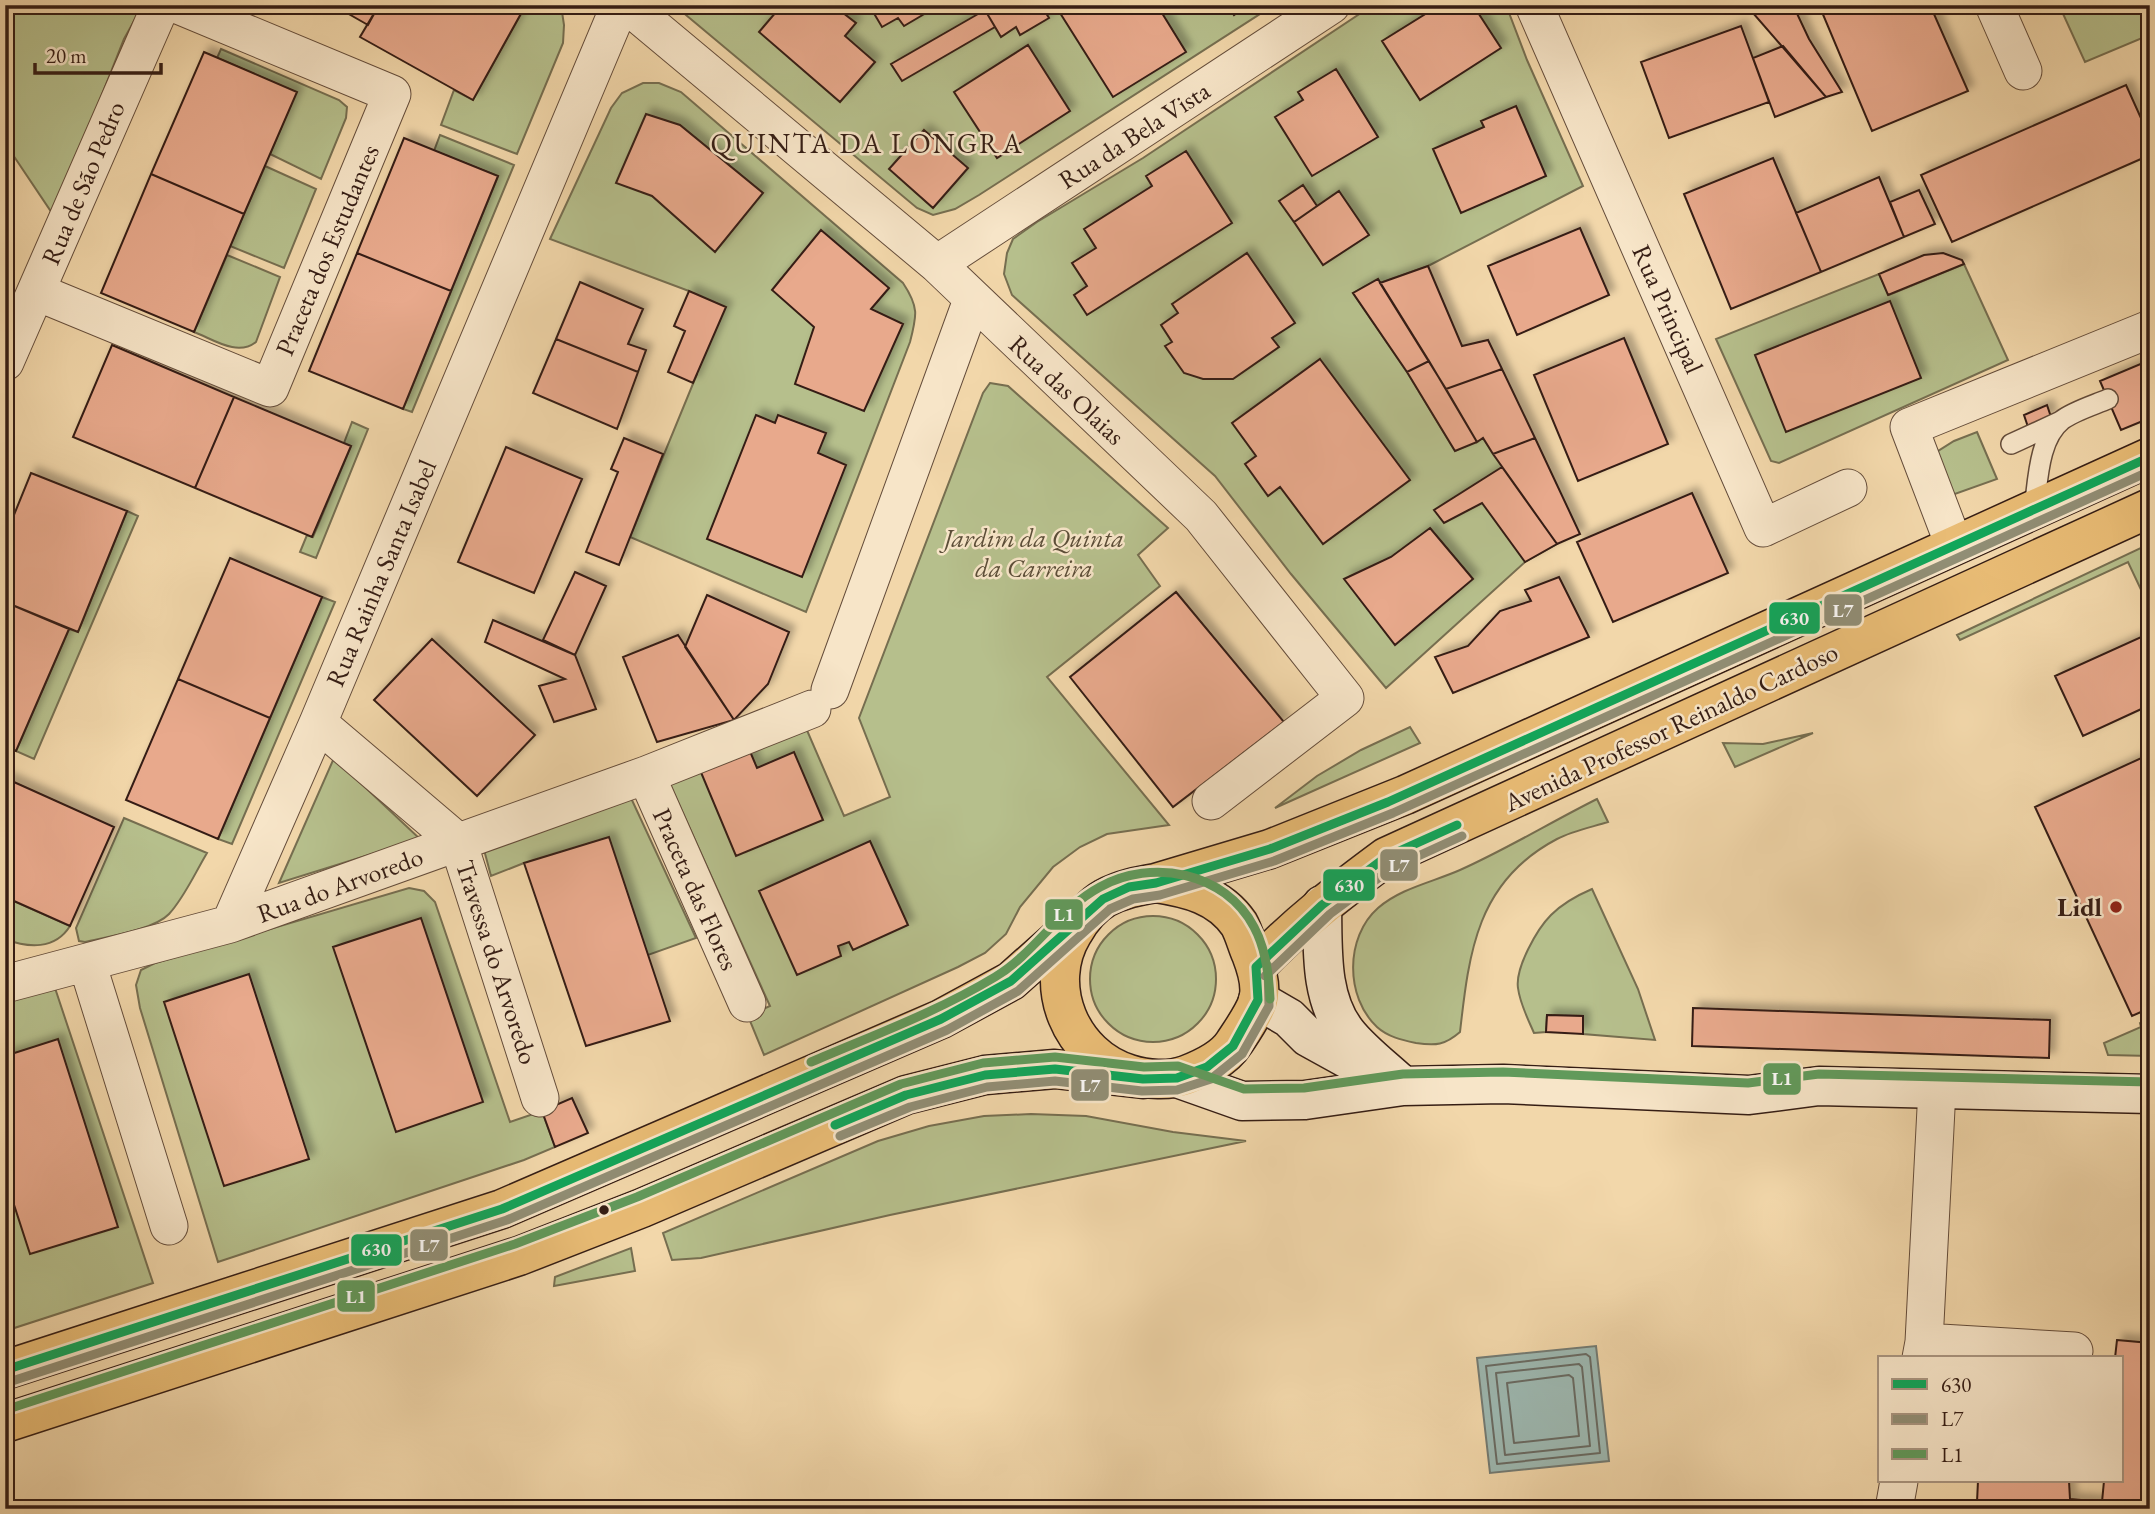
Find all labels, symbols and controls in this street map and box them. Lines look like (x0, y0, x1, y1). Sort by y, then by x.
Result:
scale bar (35, 32, 161, 76)
text: 20 m (46, 42, 87, 69)
street label: Rua da Bela Vista (1052, 73, 1217, 197)
street label: Rua de São Pedro (33, 96, 133, 270)
district label: QUINTA DA LONGRA (710, 125, 1024, 161)
street label: Praceta dos Estudantes (267, 139, 387, 361)
street label: Rua Principal (1625, 239, 1711, 379)
street label: Rua das Olaias (1002, 328, 1132, 452)
street label: Rua Rainha Santa Isabel (318, 454, 444, 692)
park label: Jardim da Quinta da Carreira (939, 521, 1124, 585)
line badge: L7 (1823, 593, 1863, 627)
text: L7 (1832, 598, 1855, 623)
line badge: 630 (1768, 601, 1821, 635)
text: 630 (1779, 606, 1809, 631)
street label: Avenida Professor Reinaldo Cardoso (1498, 635, 1843, 820)
street label: Praceta das Flores (645, 803, 747, 975)
street label: Rua do Arvoredo (252, 839, 428, 931)
line badge: L7 (1379, 848, 1419, 882)
text: L7 (1388, 853, 1411, 878)
street label: Travessa do Arvoredo (448, 856, 546, 1068)
line badge: 630 (1322, 868, 1376, 902)
text: 630 (1334, 873, 1364, 898)
place label: Lidl (2057, 890, 2102, 924)
line badge: L1 (1044, 898, 1084, 931)
marker: Lidl (2108, 899, 2124, 915)
text: L1 (1053, 902, 1075, 927)
line badge: L1 (1762, 1062, 1802, 1096)
text: L1 (1771, 1066, 1793, 1091)
line badge: L7 (1070, 1068, 1110, 1102)
text: L7 (1079, 1073, 1102, 1098)
unlabelled marker (597, 1203, 611, 1217)
line badge: L7 (409, 1228, 449, 1262)
line badge: 630 (350, 1233, 403, 1267)
text: L7 (418, 1233, 441, 1258)
text: 630 (361, 1237, 391, 1262)
line badge: L1 (336, 1279, 376, 1313)
text: L1 (345, 1284, 367, 1309)
legend (1878, 1356, 2124, 1482)
text: 630 (1941, 1371, 1971, 1398)
text: L7 (1941, 1405, 1964, 1432)
text: L1 (1941, 1441, 1963, 1468)

